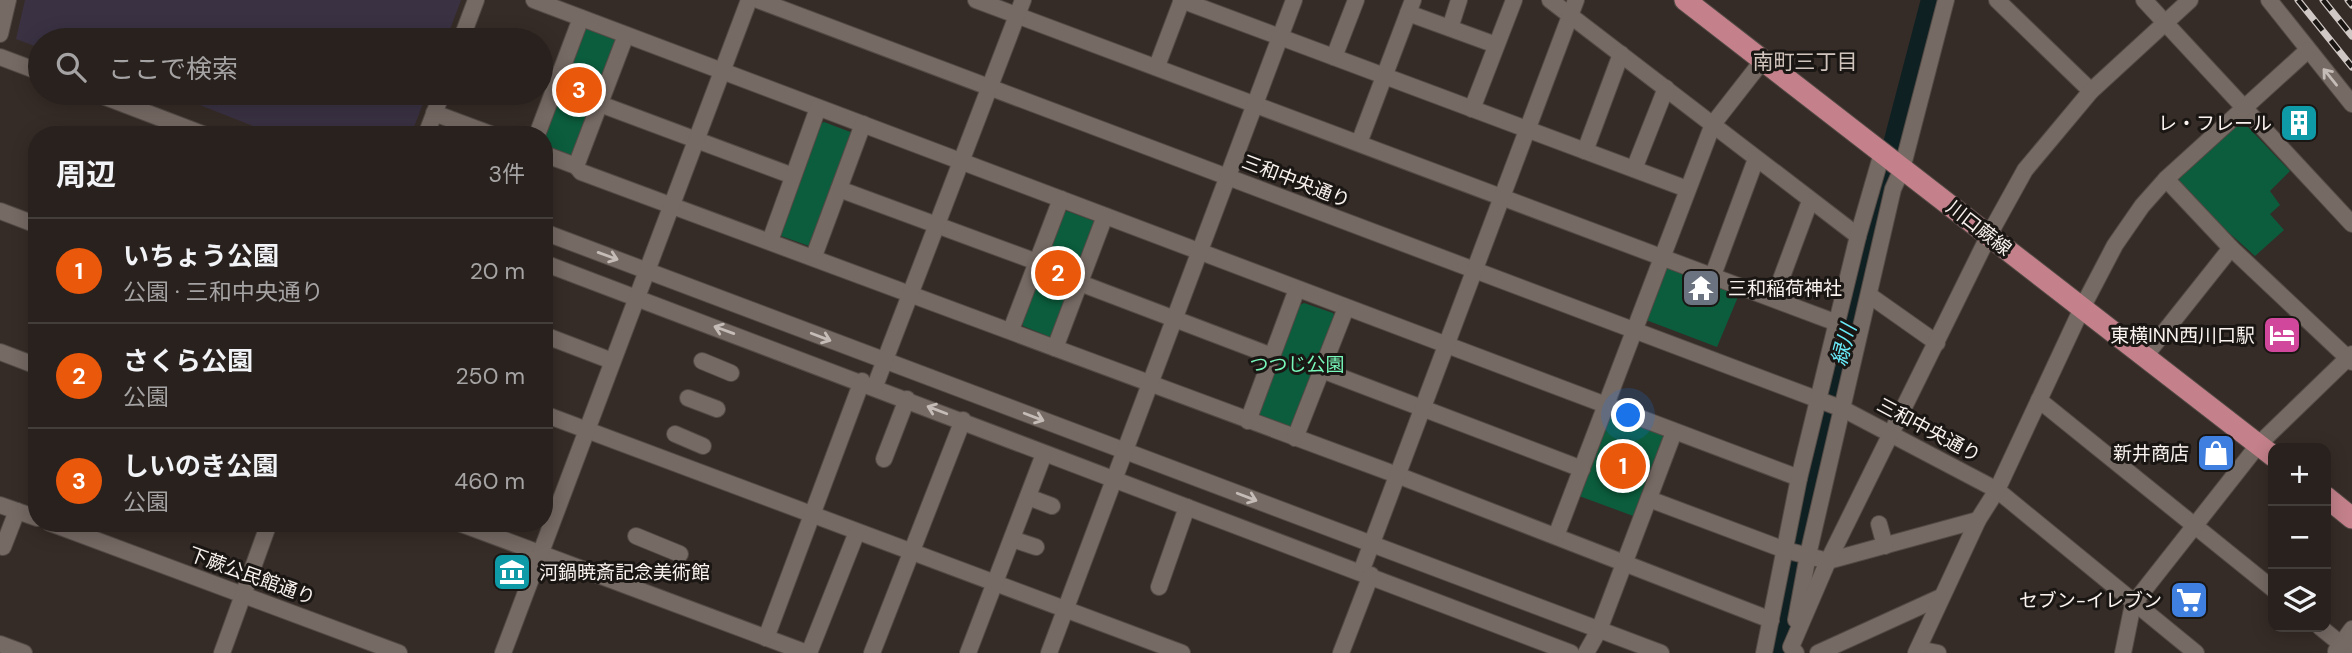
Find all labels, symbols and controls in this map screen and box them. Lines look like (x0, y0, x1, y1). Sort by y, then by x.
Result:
search box (28, 28, 553, 105)
icon: search (52, 48, 90, 86)
district label: 南町三丁目 (1753, 48, 1858, 76)
text: ここで検索 (108, 52, 238, 86)
pin: 3 (556, 64, 602, 116)
one-way arrow (2322, 68, 2338, 86)
building icon: レ・フレール (2278, 102, 2320, 144)
place label: レ・フレール (2158, 111, 2272, 136)
street label: 三和中央通り (1238, 149, 1354, 213)
text: 周辺 (56, 155, 116, 194)
text: 3件 (488, 159, 525, 189)
street label: 川口蕨線 (1941, 195, 2017, 261)
text: いちょう公園 (123, 239, 279, 273)
pin: 2 (1035, 247, 1081, 299)
one-way arrow (597, 251, 619, 263)
text: 1 (75, 256, 83, 286)
text: 20 m (470, 256, 525, 286)
temple icon: 三和稲荷神社 (1680, 267, 1722, 309)
place label: 三和稲荷神社 (1728, 276, 1842, 301)
text: 公園 · 三和中央通り (123, 277, 324, 307)
hotel icon: 東横INN西川口駅 (2261, 314, 2303, 356)
water label: 緑川 (1825, 319, 1863, 369)
one-way arrow (713, 323, 735, 335)
place label: 東横INN西川口駅 (2110, 323, 2255, 348)
one-way arrow (809, 331, 831, 344)
text: さくら公園 (123, 344, 253, 378)
park label: つつじ公園 (1249, 352, 1345, 377)
text: 2 (72, 361, 86, 391)
text: 250 m (455, 361, 525, 391)
text: 公園 (123, 382, 169, 412)
street label: 三和中央通り (1873, 392, 1985, 468)
your location (1611, 398, 1645, 432)
one-way arrow (926, 402, 948, 415)
one-way arrow (1022, 412, 1044, 424)
shop icon: 新井商店 (2195, 432, 2237, 474)
pin: 1 (1600, 440, 1646, 492)
place label: 新井商店 (2113, 441, 2189, 466)
map controls (2268, 443, 2331, 632)
button: + (2268, 443, 2331, 506)
text: しいのき公園 (123, 449, 278, 483)
text: 3 (72, 466, 86, 496)
text: 460 m (454, 466, 525, 496)
text: 公園 (123, 487, 169, 517)
one-way arrow (1235, 492, 1257, 505)
button: − (2268, 506, 2331, 569)
street label: 下蕨公民館通り (185, 542, 319, 610)
museum icon: 河鍋暁斎記念美術館 (491, 551, 533, 593)
place label: 河鍋暁斎記念美術館 (539, 560, 710, 585)
button: layers (2268, 569, 2331, 632)
supermarket icon: セブン-イレブン (2168, 579, 2210, 621)
place label: セブン-イレブン (2019, 588, 2162, 613)

